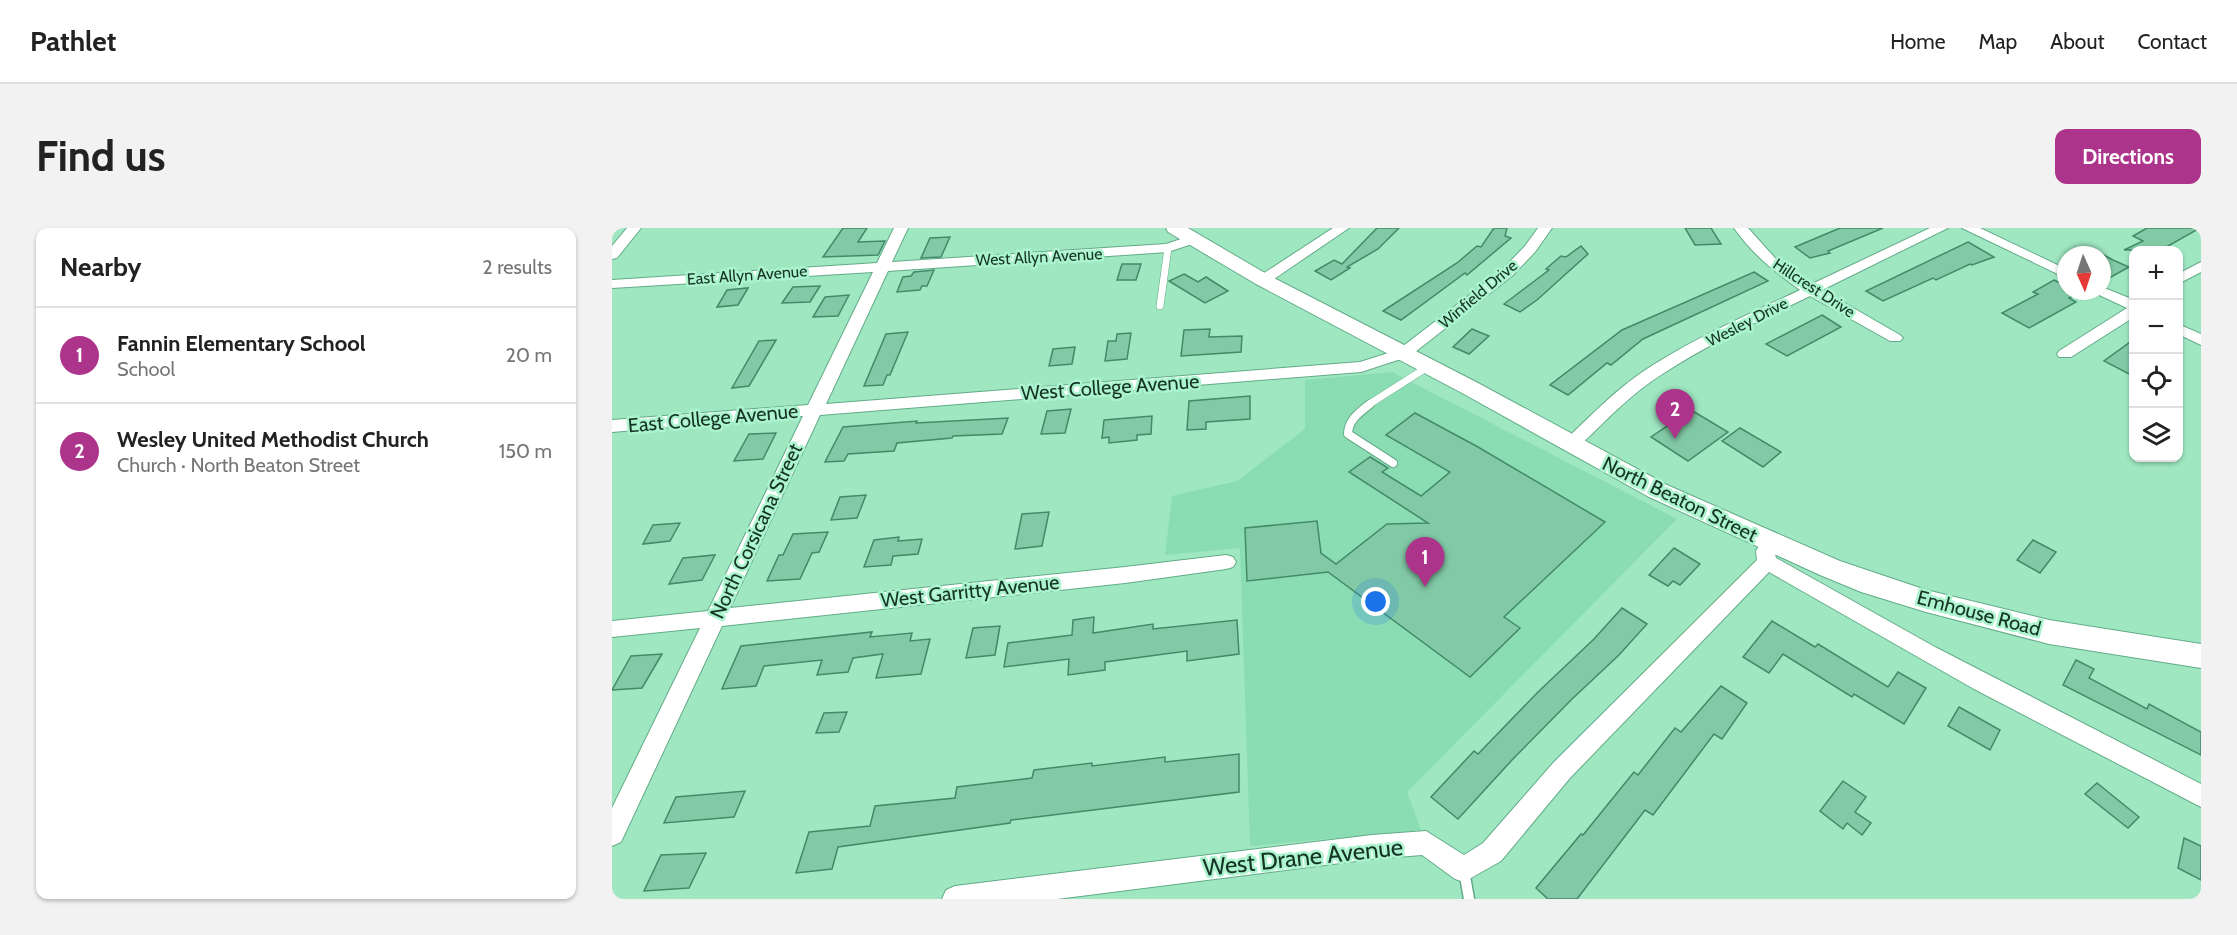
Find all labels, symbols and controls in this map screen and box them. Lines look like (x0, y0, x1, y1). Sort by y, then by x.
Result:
text: Pathlet (30, 24, 116, 58)
text: Home (1890, 29, 1946, 54)
text: Map (1979, 29, 2017, 54)
text: About (2050, 29, 2104, 54)
text: Contact (2137, 29, 2207, 54)
button: Directions (2055, 129, 2201, 184)
text: Find us (36, 130, 165, 182)
street label: West Allyn Avenue (975, 244, 1103, 270)
north arrow (2057, 246, 2111, 300)
map controls (2129, 246, 2183, 462)
button: + (2129, 246, 2183, 300)
text: Nearby (60, 251, 141, 283)
street label: Hillcrest Drive (1769, 254, 1859, 322)
text: 2 results (482, 255, 552, 279)
street label: Winfield Drive (1435, 256, 1521, 332)
street label: East Allyn Avenue (686, 261, 808, 289)
street label: Wesley Drive (1703, 293, 1791, 351)
button: − (2129, 300, 2183, 354)
text: Fannin Elementary School (117, 330, 366, 357)
text: 1 (76, 343, 83, 367)
text: 20 m (506, 343, 552, 367)
button: locate (2129, 354, 2183, 408)
text: School (117, 357, 175, 381)
street label: West College Avenue (1020, 369, 1200, 405)
pin: 2 (1656, 390, 1694, 439)
street label: East College Avenue (627, 399, 799, 437)
button: layers (2129, 408, 2183, 462)
text: Wesley United Methodist Church (117, 426, 429, 453)
text: 2 (74, 439, 85, 463)
text: 150 m (499, 439, 552, 463)
street label: North Corsicana Street (705, 439, 807, 622)
street label: North Beaton Street (1599, 451, 1762, 547)
text: Church · North Beaton Street (117, 453, 360, 477)
pin: 1 (1406, 538, 1444, 587)
street label: West Garritty Avenue (880, 570, 1060, 612)
street label: Emhouse Road (1914, 585, 2044, 641)
your location (1361, 587, 1390, 616)
street label: West Drane Avenue (1202, 832, 1404, 882)

